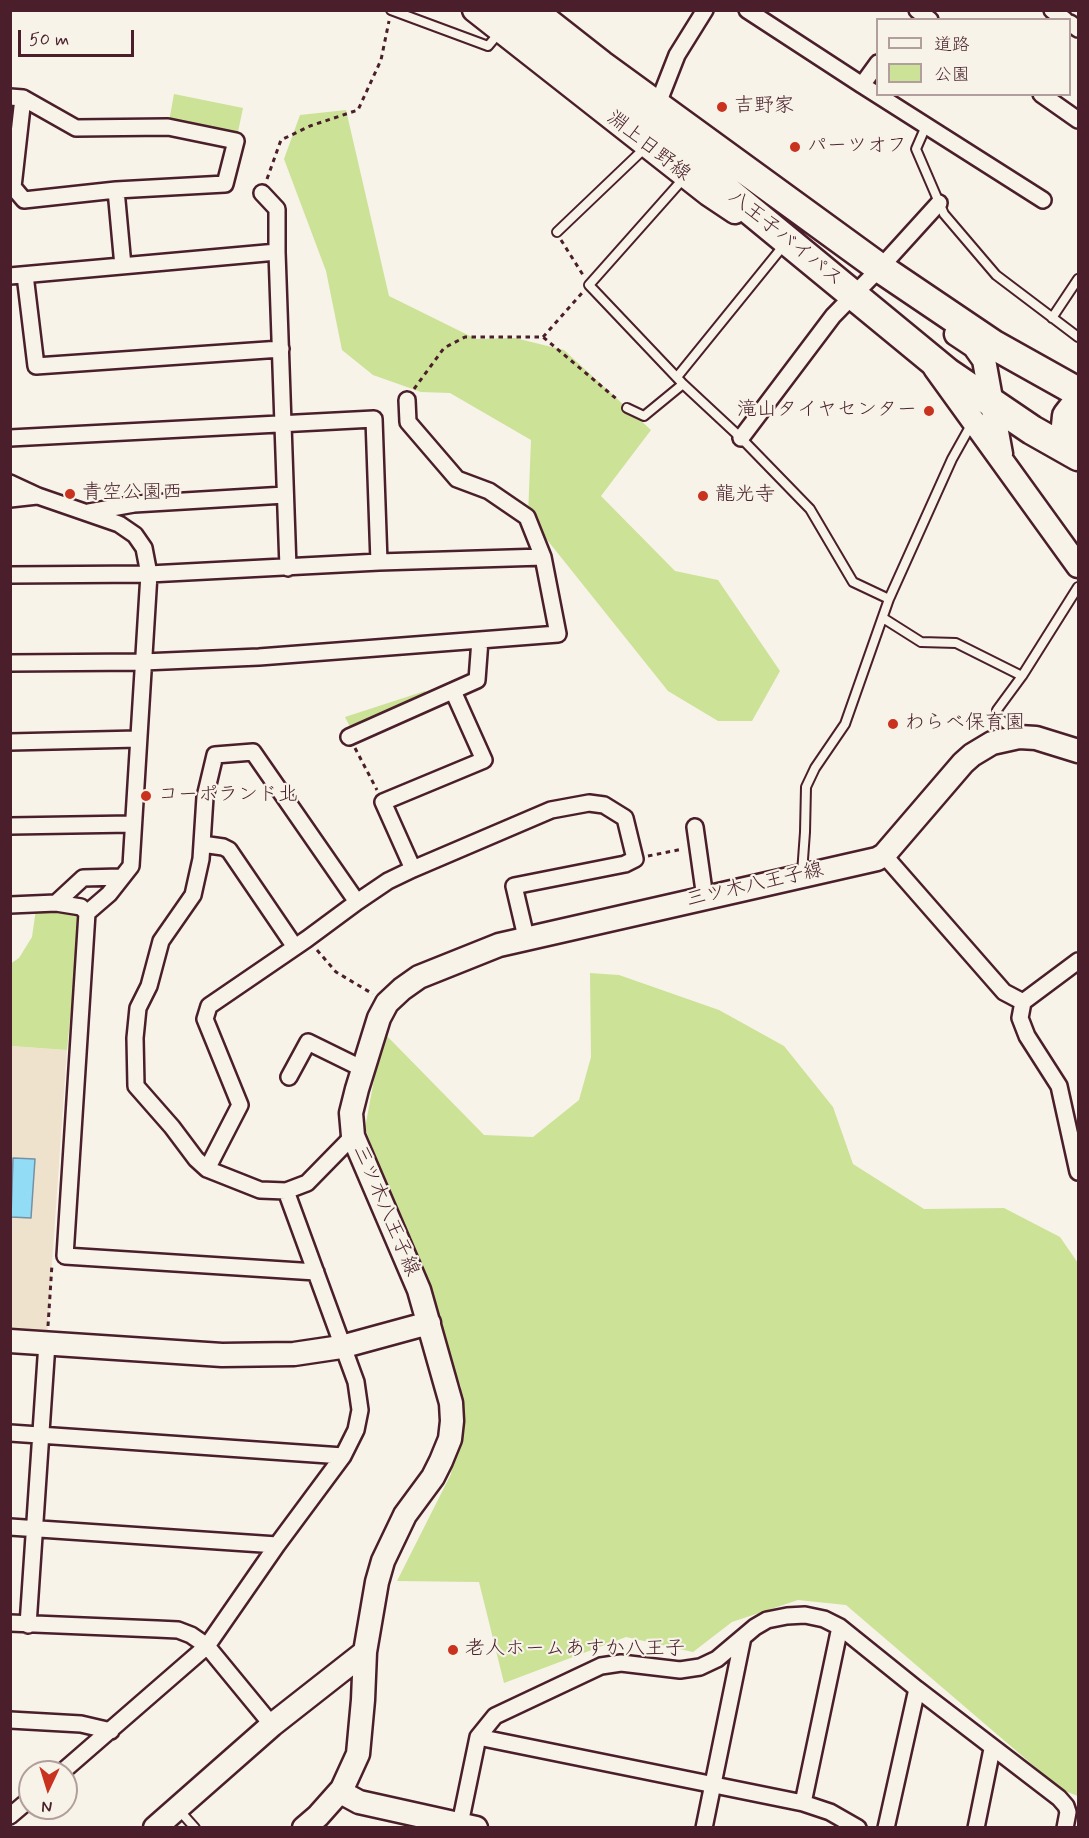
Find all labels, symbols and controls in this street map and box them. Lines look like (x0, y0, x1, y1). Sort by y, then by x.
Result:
scale bar (21, 18, 136, 56)
legend (876, 18, 1071, 96)
text: 50 m (29, 28, 69, 52)
text: 道路 (934, 33, 970, 57)
text: 公園 (934, 63, 970, 87)
place label: 吉野家 (734, 95, 794, 119)
marker: 吉野家 (715, 100, 729, 114)
street label: 淵上日野線 (601, 107, 695, 187)
place label: パーツオフ (807, 135, 907, 159)
marker: パーツオフ (788, 140, 802, 154)
street label: 八王子バイパス (723, 186, 847, 292)
place label: 滝山タイヤセンター (737, 399, 917, 423)
marker: 滝山タイヤセンター (922, 404, 936, 418)
place label: 青空公園西 (82, 482, 182, 506)
place label: 龍光寺 (715, 484, 775, 508)
marker: 青空公園西 (63, 487, 77, 501)
marker: 龍光寺 (696, 489, 710, 503)
place label: わらべ保育園 (905, 712, 1025, 736)
marker: わらべ保育園 (886, 717, 900, 731)
place label: コーポランド北 (158, 784, 298, 808)
marker: コーポランド北 (139, 789, 153, 803)
street label: 三ツ木八王子線 (684, 859, 826, 913)
street label: 三ツ木八王子線 (347, 1142, 423, 1280)
place label: 老人ホームあすか八王子 (465, 1638, 685, 1662)
marker: 老人ホームあすか八王子 (446, 1643, 460, 1657)
north arrow (18, 1760, 78, 1820)
text: N (41, 1796, 53, 1817)

